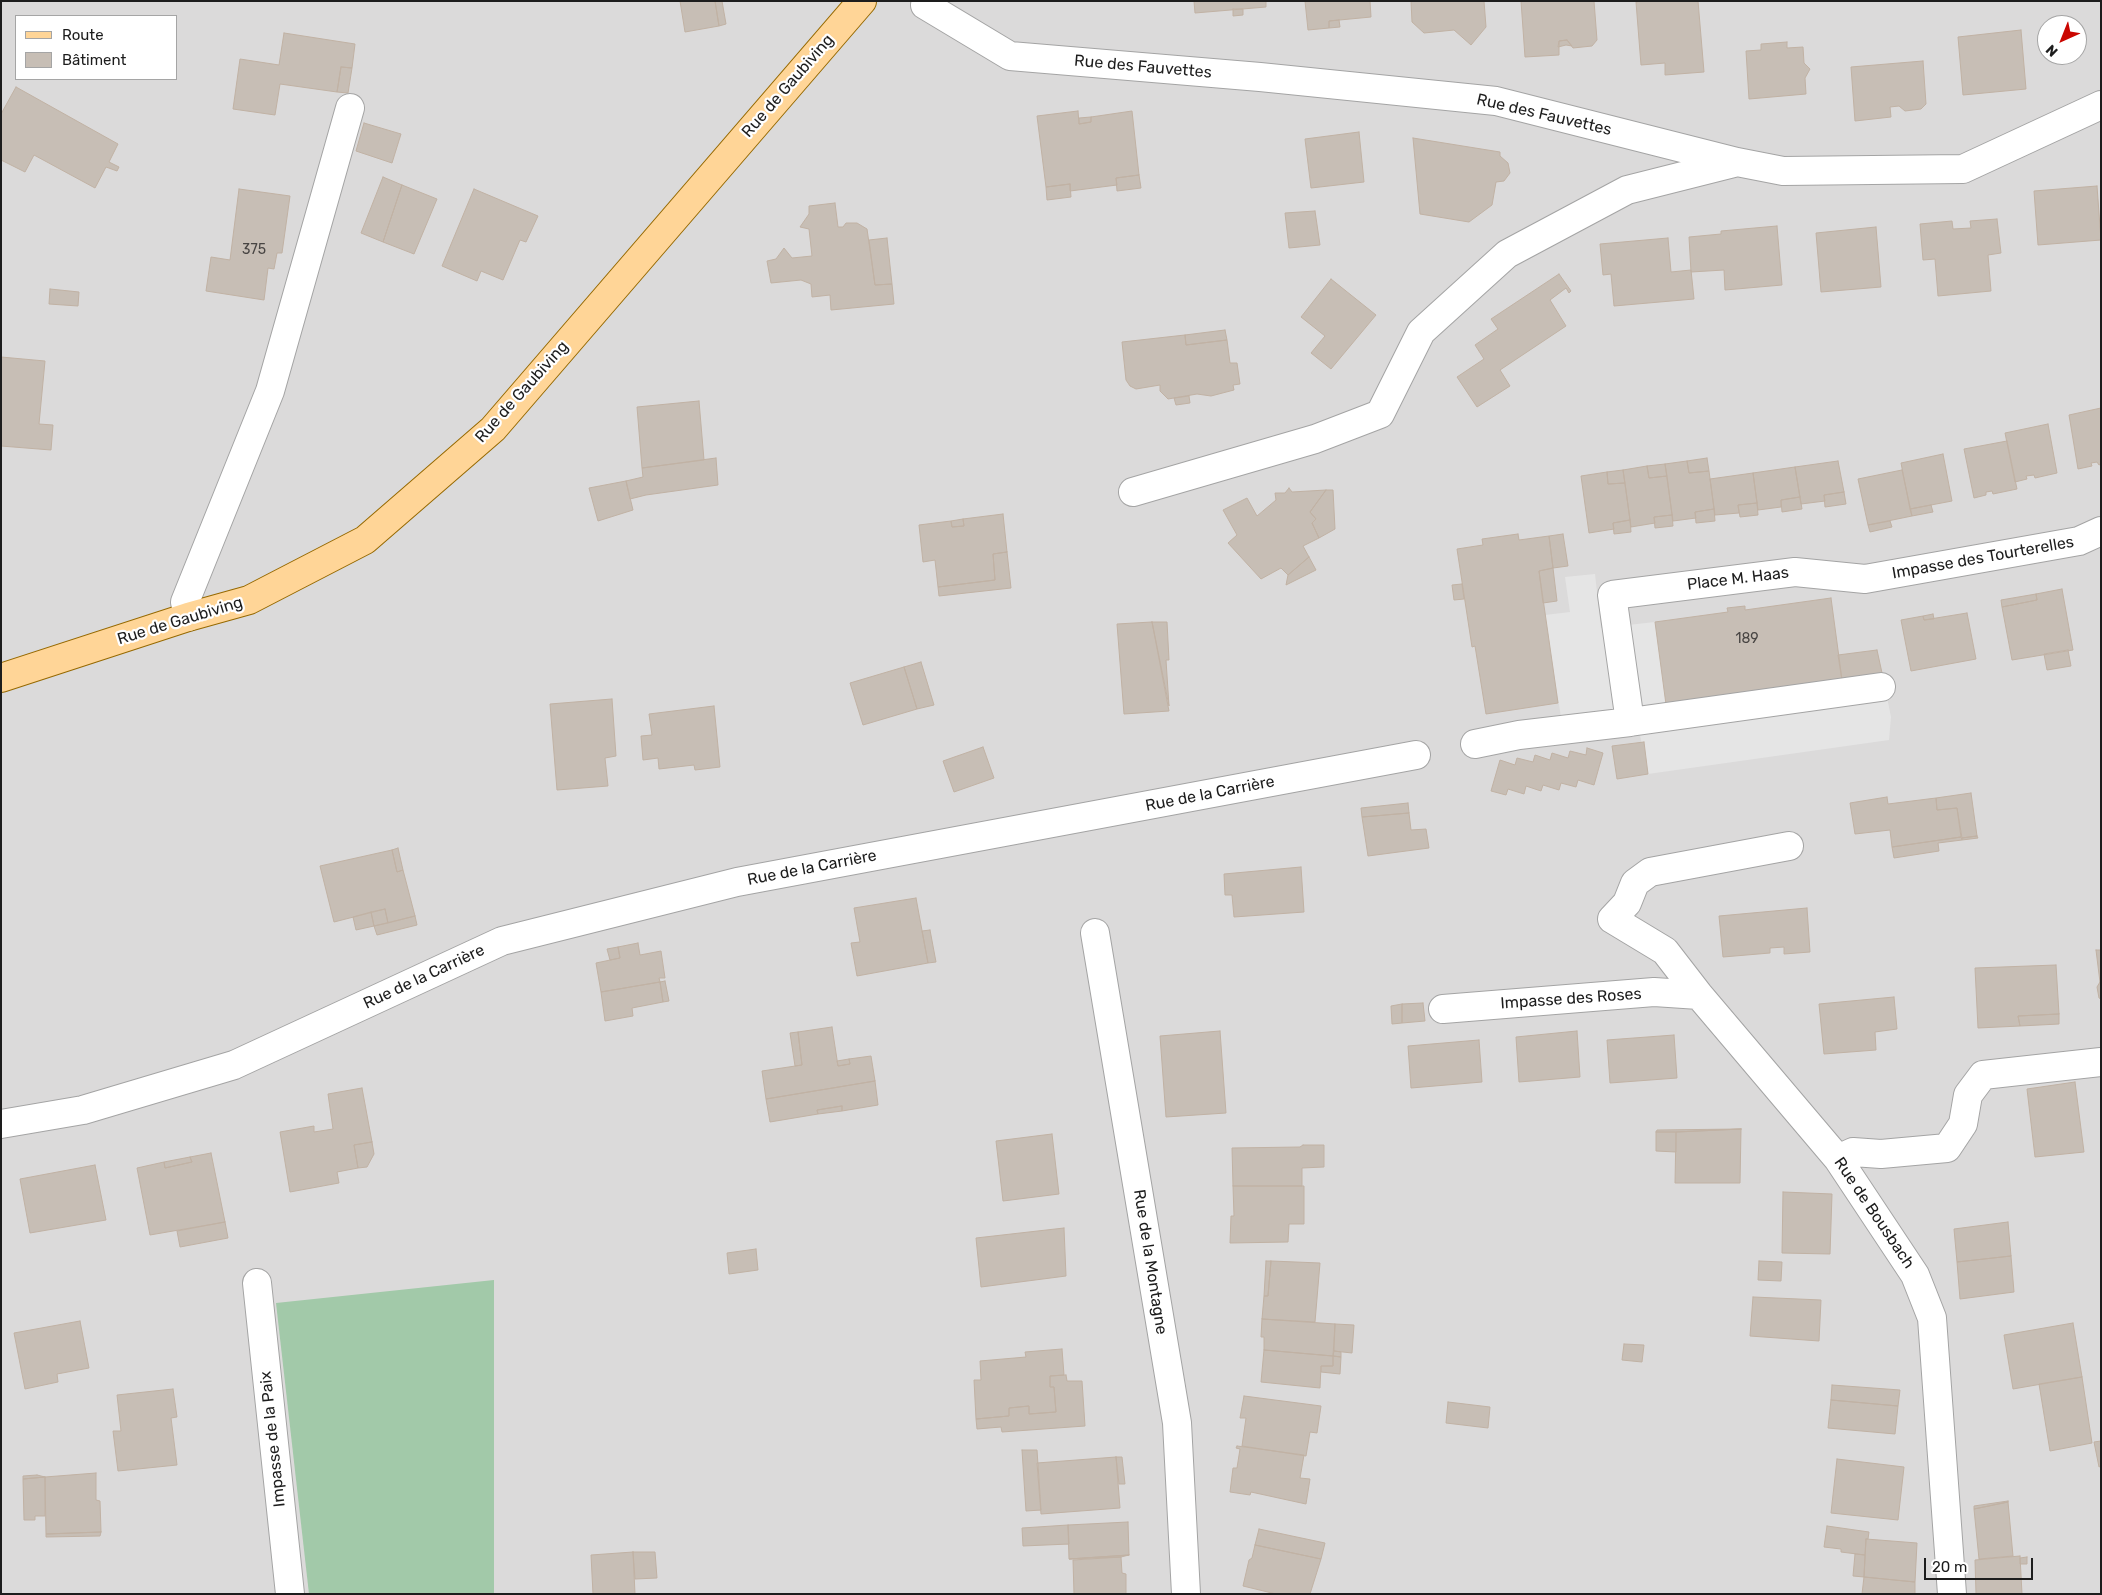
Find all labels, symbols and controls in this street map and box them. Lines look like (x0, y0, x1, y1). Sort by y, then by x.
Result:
legend (15, 15, 178, 80)
north arrow (2037, 15, 2087, 65)
text: Route (62, 26, 104, 44)
street label: Rue de Gaubiving (738, 31, 838, 141)
text: N (2042, 41, 2061, 60)
text: Bâtiment (62, 51, 126, 69)
street label: Rue des Fauvettes (1073, 51, 1213, 83)
street label: Rue des Fauvettes (1475, 90, 1613, 140)
house number: 375 (242, 242, 266, 258)
street label: Rue de Gaubiving (471, 337, 573, 447)
street label: Impasse des Tourterelles (1891, 533, 2075, 583)
street label: Place M. Haas (1686, 563, 1790, 595)
street label: Rue de Gaubiving (115, 593, 245, 649)
house number: 189 (1735, 631, 1759, 647)
street label: Rue de la Carrière (1144, 772, 1276, 816)
street label: Rue de la Carrière (746, 846, 878, 890)
street label: Rue de la Carrière (360, 941, 488, 1013)
street label: Impasse des Roses (1500, 984, 1642, 1014)
street label: Rue de Bousbach (1830, 1154, 1918, 1272)
street label: Rue de la Montagne (1129, 1188, 1171, 1336)
street label: Impasse de la Paix (256, 1370, 290, 1508)
scale bar (1927, 1548, 2036, 1580)
text: 20 m (1932, 1558, 1967, 1576)

